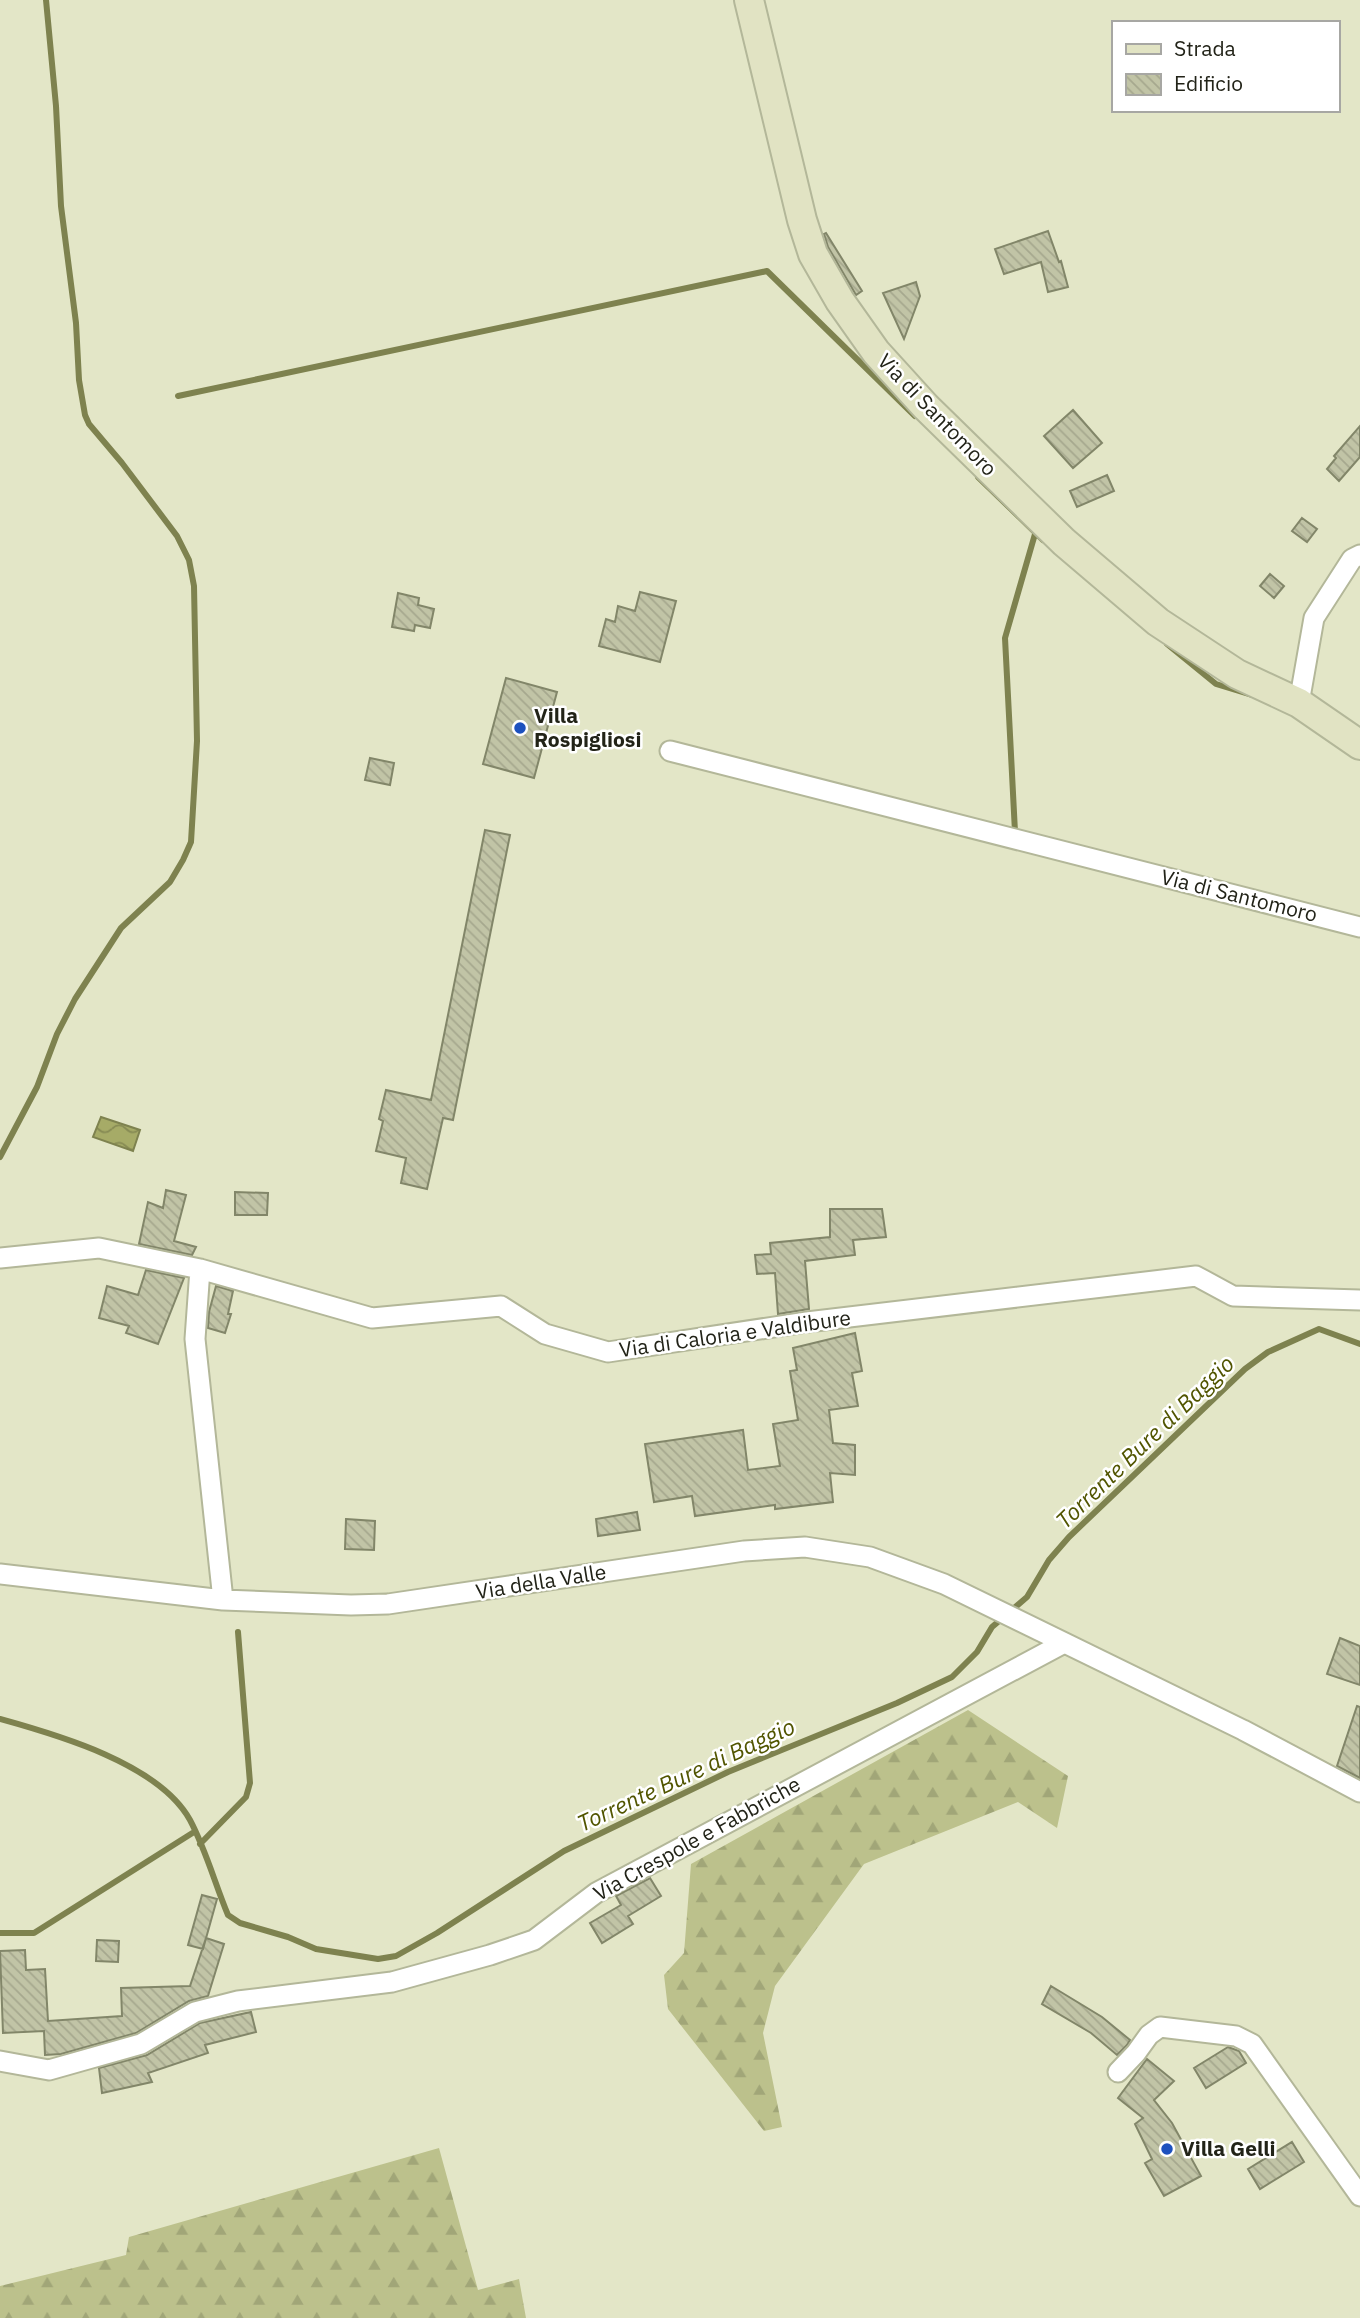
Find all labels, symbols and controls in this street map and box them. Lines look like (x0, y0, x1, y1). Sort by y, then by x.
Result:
legend (1112, 21, 1339, 112)
text: Strada (1174, 34, 1236, 62)
text: Edificio (1174, 69, 1243, 97)
street label: Via di Santomoro (872, 347, 1004, 482)
place label: Villa Rospigliosi (534, 701, 641, 753)
marker: Villa Rospigliosi (512, 720, 528, 736)
street label: Via di Santomoro (1158, 862, 1320, 928)
street label: Via di Caloria e Valdibure (617, 1303, 853, 1363)
water label: Torrente Bure di Baggio (1049, 1348, 1240, 1534)
street label: Via della Valle (474, 1557, 608, 1605)
water label: Torrente Bure di Baggio (572, 1710, 799, 1838)
street label: Via Crespole e Fabbriche (588, 1769, 805, 1907)
place label: Villa Gelli (1181, 2134, 1276, 2162)
marker: Villa Gelli (1159, 2141, 1175, 2157)

